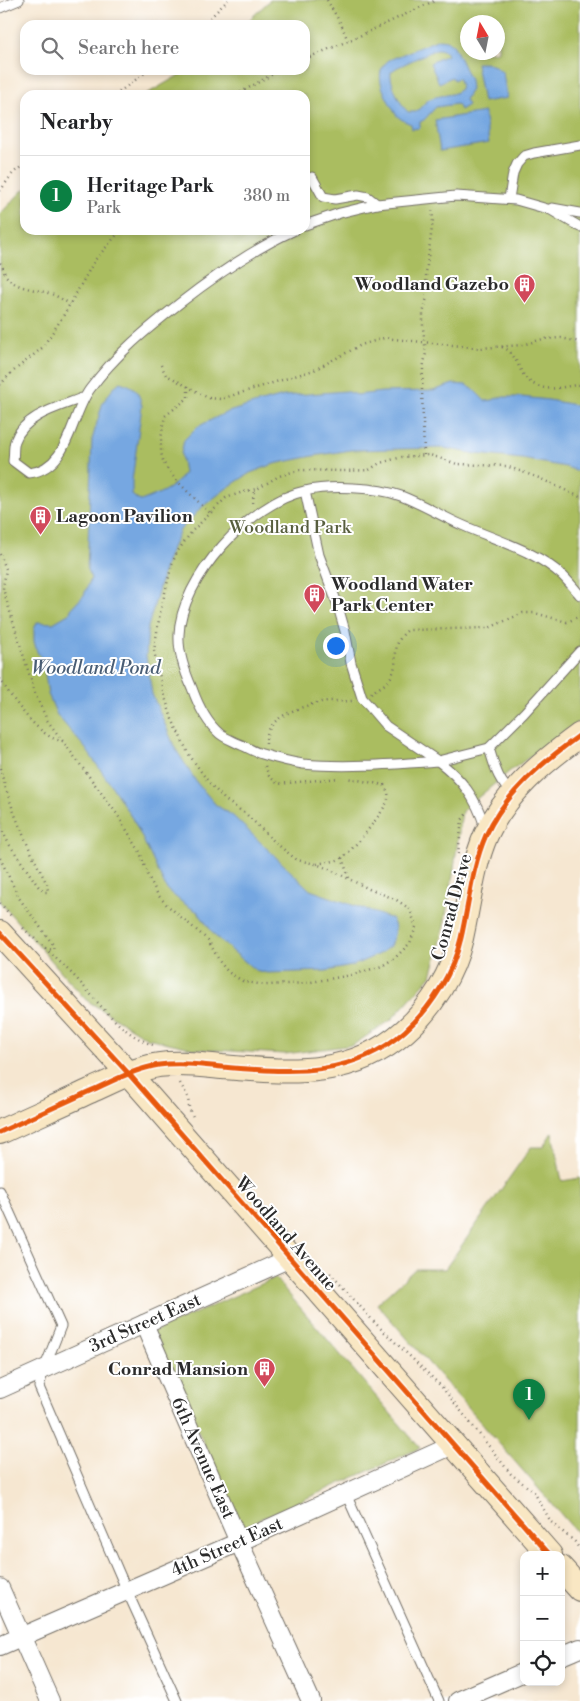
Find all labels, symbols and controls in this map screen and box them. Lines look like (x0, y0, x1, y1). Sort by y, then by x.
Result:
north arrow (460, 15, 505, 60)
search box (20, 20, 310, 75)
icon: search (38, 34, 66, 62)
text: Search here (78, 36, 179, 60)
text: Nearby (40, 110, 113, 136)
text: Heritage Park (87, 174, 214, 198)
text: 1 (52, 186, 60, 206)
text: 380 m (243, 186, 290, 206)
text: Park (87, 198, 120, 218)
building icon: Woodland Gazebo (513, 272, 537, 303)
place label: Woodland Gazebo (354, 273, 509, 296)
building icon: Lagoon Pavilion (28, 504, 52, 535)
place label: Lagoon Pavilion (56, 505, 193, 528)
park label: Woodland Park (228, 516, 353, 539)
place label: Woodland Water Park Center (330, 573, 473, 617)
building icon: Woodland Water Park Center (303, 582, 327, 613)
your location (323, 633, 349, 659)
water label: Woodland Pond (31, 656, 162, 680)
street label: Conrad Drive (427, 851, 477, 963)
street label: Woodland Avenue (229, 1171, 342, 1296)
street label: 3rd Street East (85, 1288, 205, 1358)
building icon: Conrad Mansion (252, 1357, 276, 1388)
place label: Conrad Mansion (108, 1358, 248, 1381)
pin: 1 (513, 1379, 545, 1420)
street label: 6th Avenue East (166, 1394, 240, 1523)
street label: 4th Street East (167, 1512, 287, 1582)
map controls (520, 1551, 565, 1686)
button: + (520, 1551, 565, 1596)
button: − (520, 1596, 565, 1641)
button: locate (520, 1641, 565, 1686)

